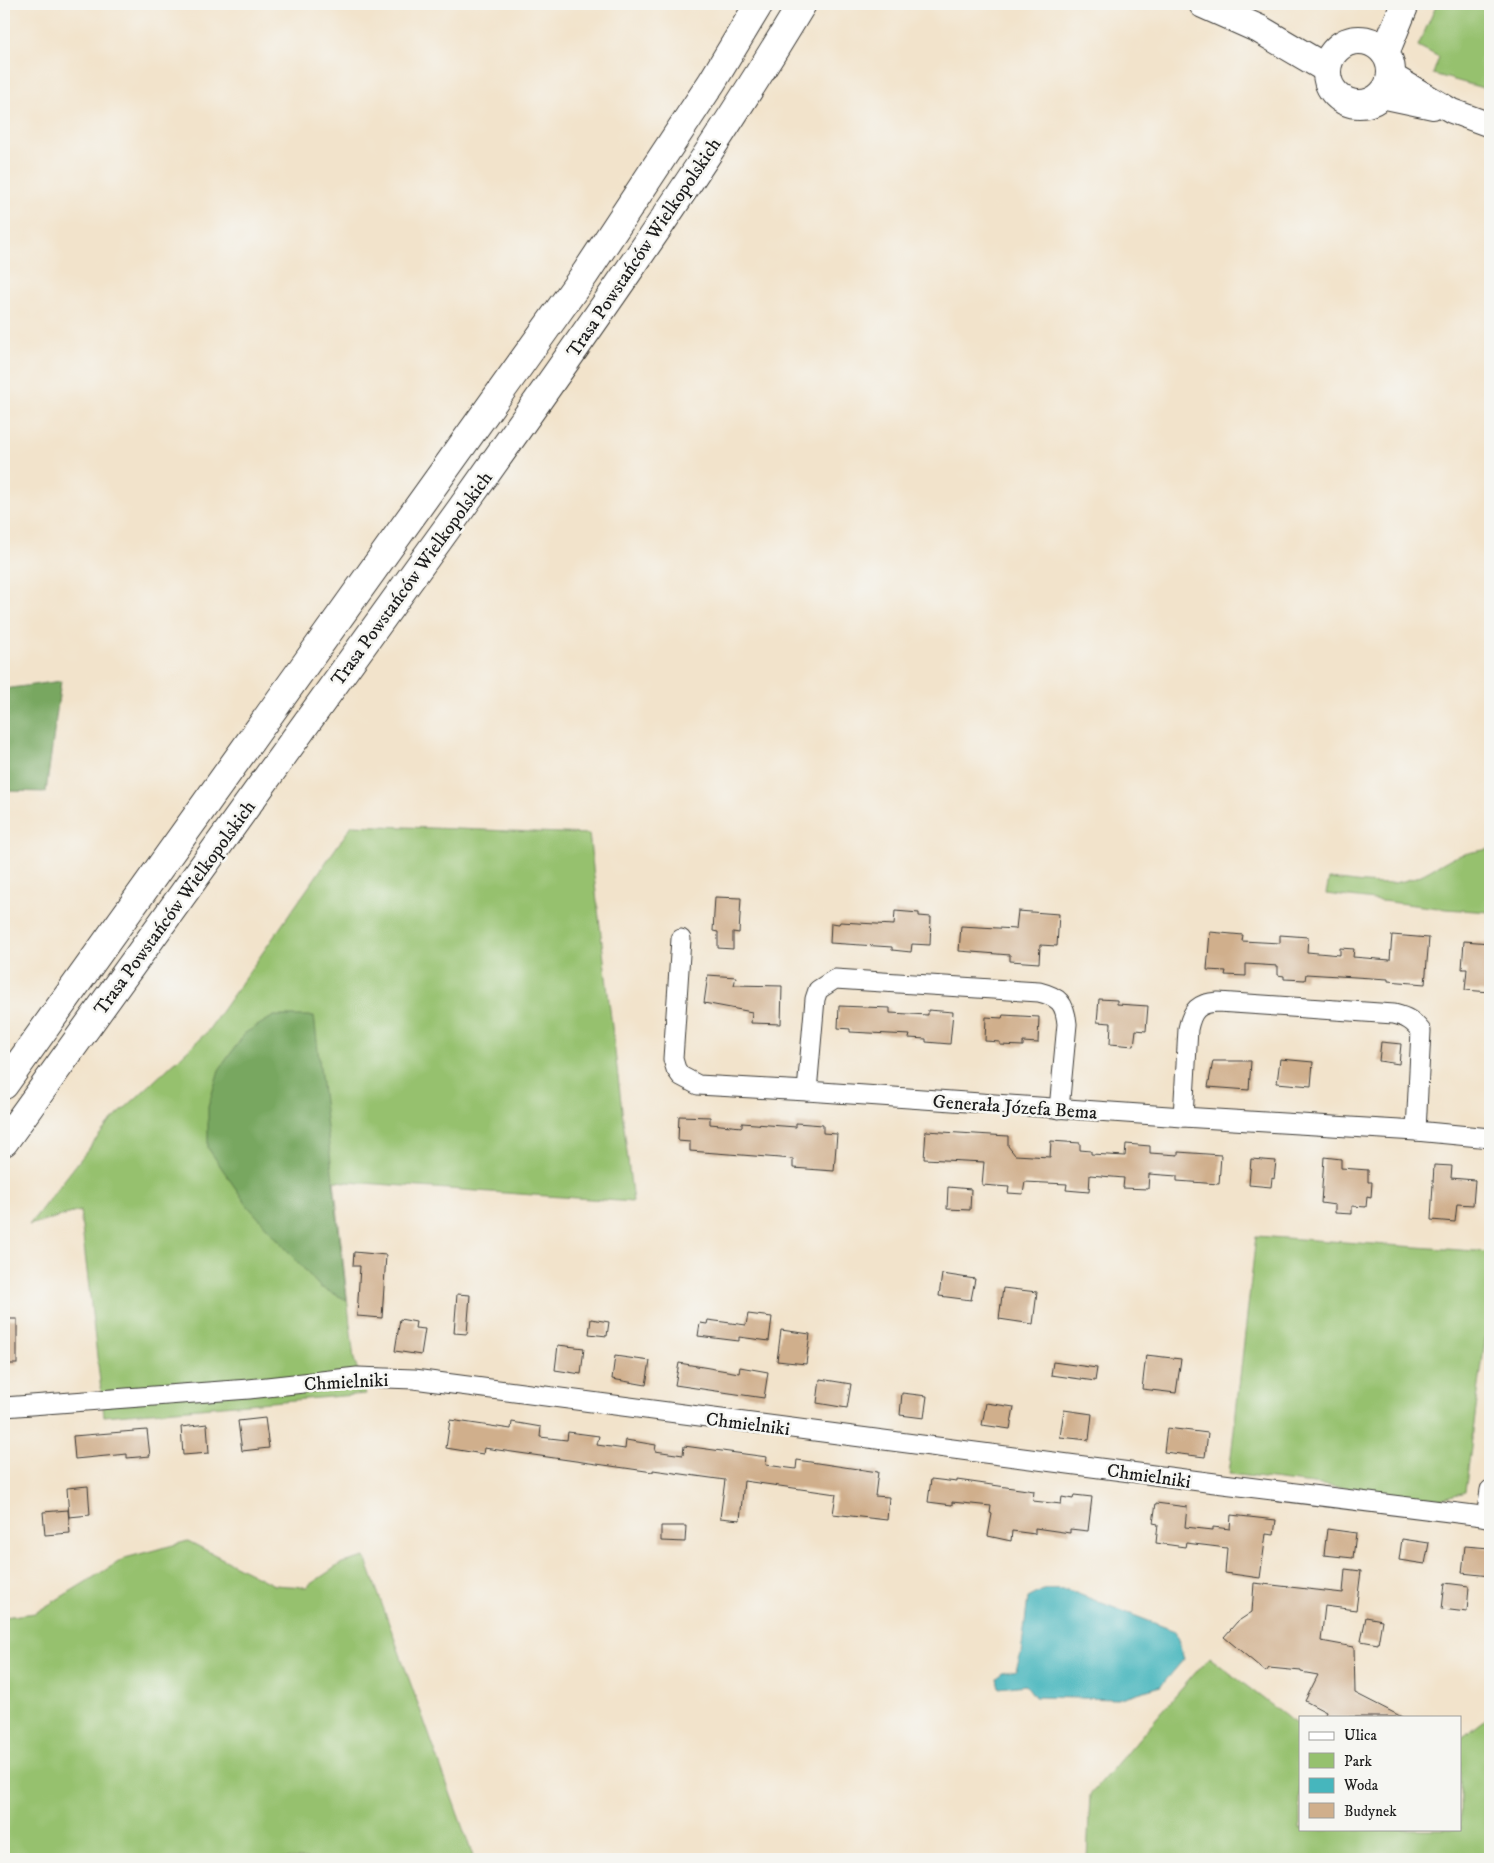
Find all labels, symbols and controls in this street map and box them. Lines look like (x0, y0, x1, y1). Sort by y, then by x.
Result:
street label: Trasa Powstańców Wielkopolskich (562, 134, 726, 362)
street label: Trasa Powstańców Wielkopolskich (327, 467, 498, 691)
street label: Trasa Powstańców Wielkopolskich (90, 796, 261, 1020)
street label: Generała Józefa Bema (932, 1090, 1098, 1125)
street label: Chmielniki (303, 1369, 389, 1396)
street label: Chmielniki (704, 1408, 791, 1441)
street label: Chmielniki (1105, 1459, 1192, 1494)
legend (1299, 1716, 1462, 1830)
text: Ulica (1344, 1726, 1377, 1745)
text: Park (1344, 1752, 1373, 1771)
text: Woda (1343, 1776, 1379, 1795)
text: Budynek (1344, 1802, 1397, 1821)

